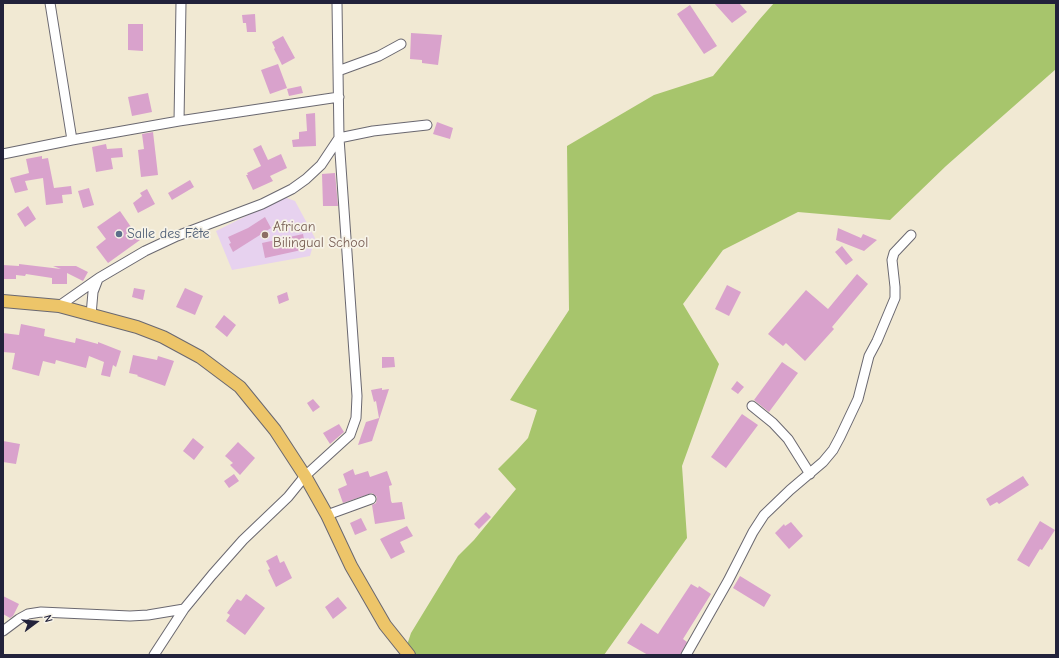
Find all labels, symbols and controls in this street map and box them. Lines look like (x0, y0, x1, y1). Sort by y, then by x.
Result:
place label: African Bilingual School (273, 219, 368, 252)
place label: Salle des Fête (127, 226, 210, 242)
marker: Salle des Fête (114, 229, 124, 239)
marker: African Bilingual School (260, 230, 270, 240)
north arrow (16, 602, 56, 642)
text: N (41, 613, 55, 624)

